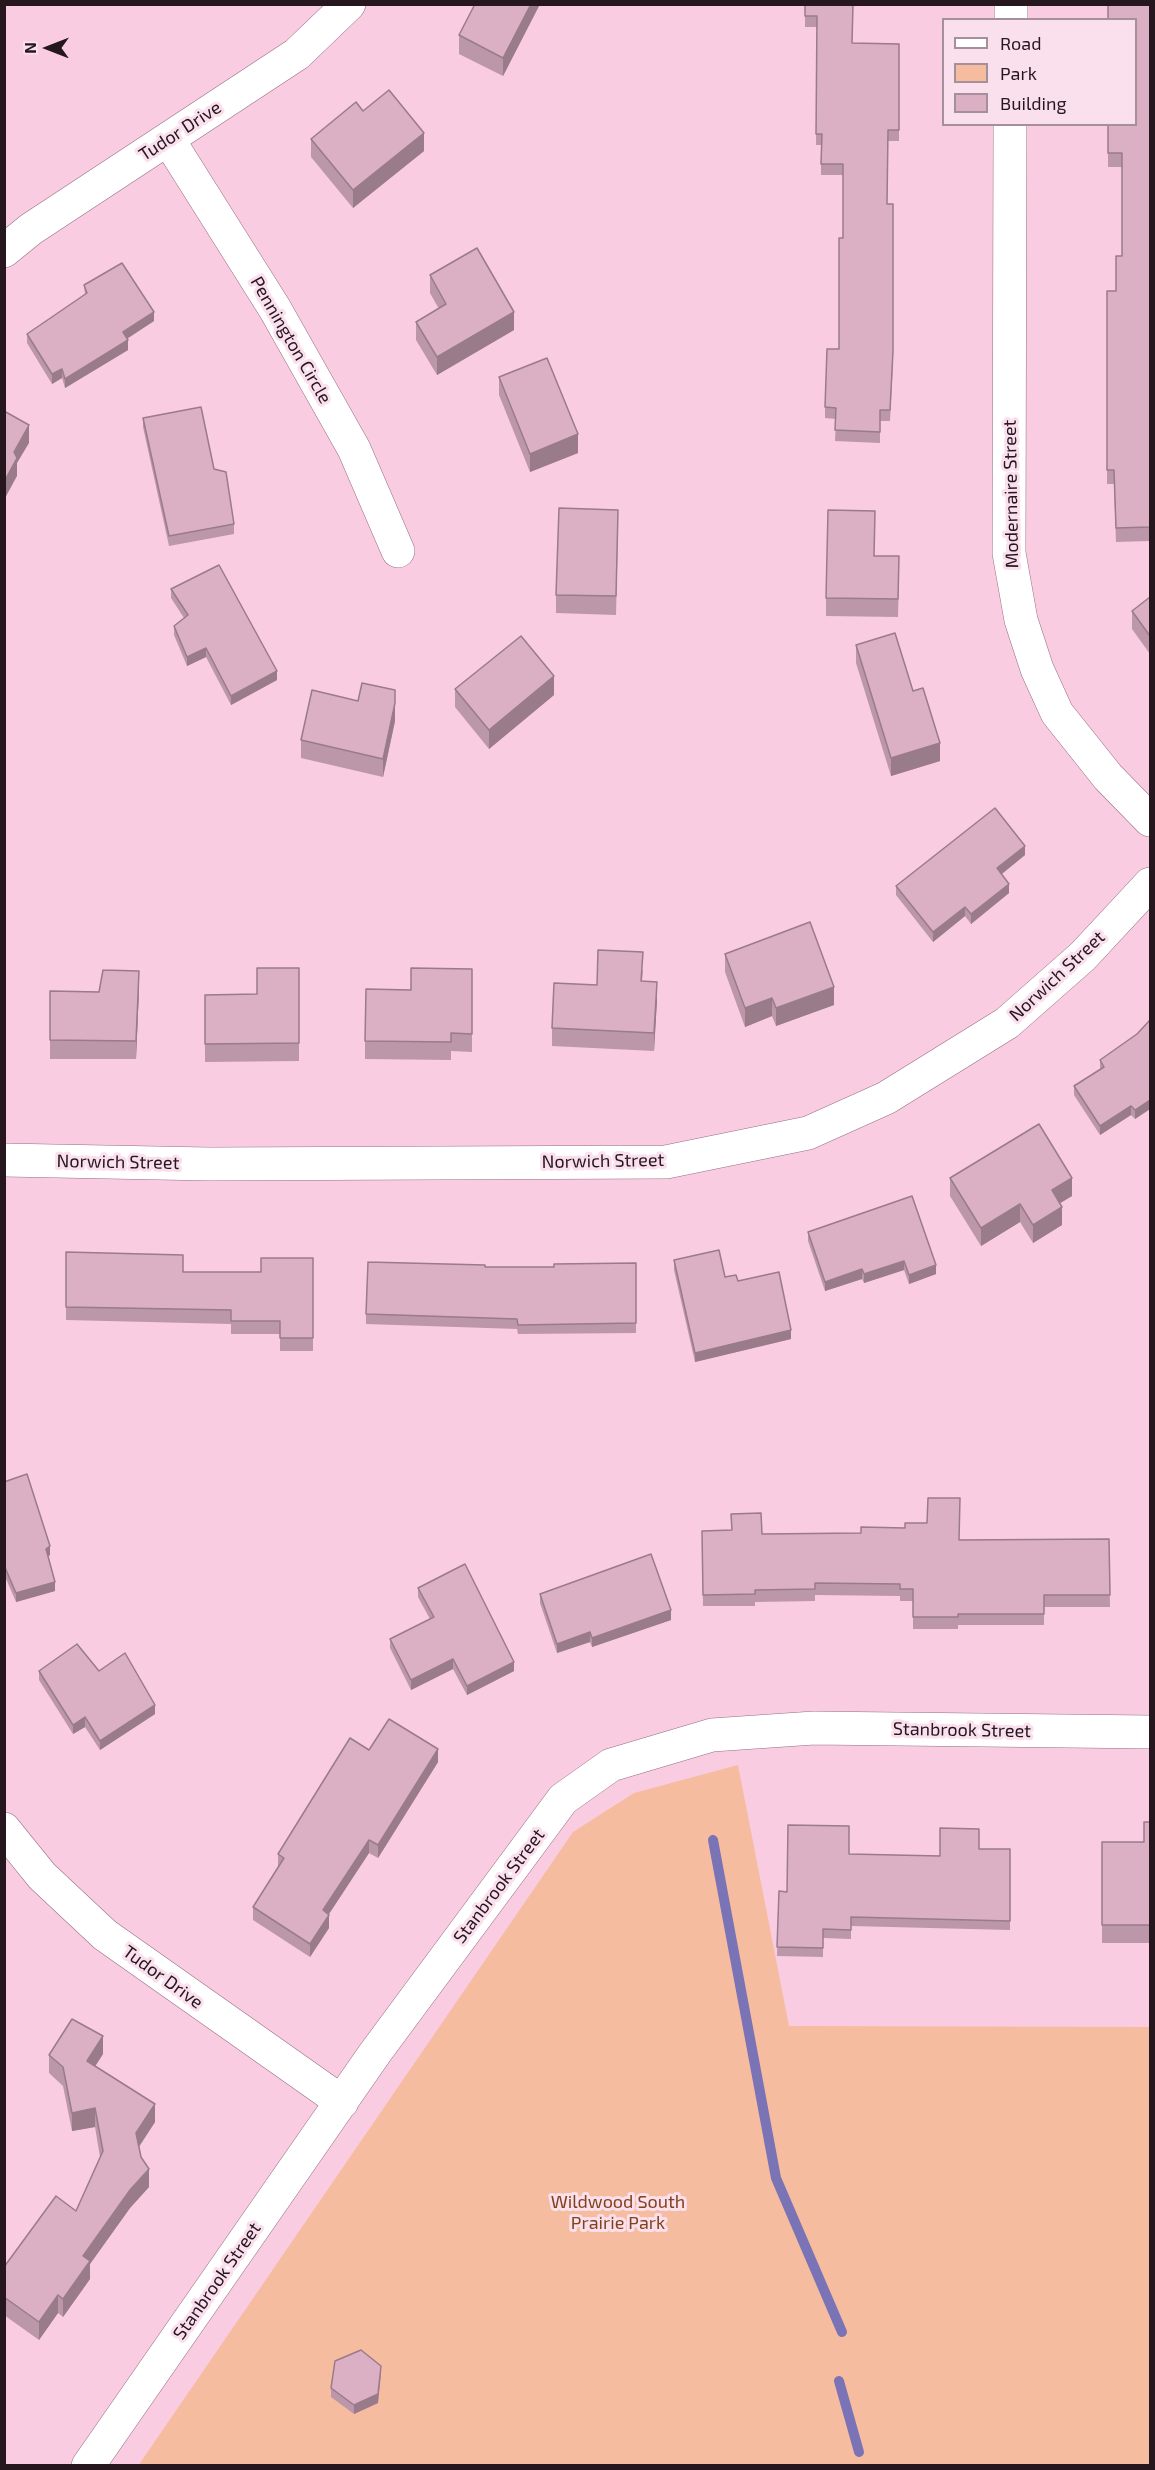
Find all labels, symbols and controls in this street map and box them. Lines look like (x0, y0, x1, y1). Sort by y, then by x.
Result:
north arrow (18, 18, 78, 78)
legend (942, 18, 1137, 126)
text: Road (1000, 32, 1041, 54)
text: N (20, 42, 39, 54)
text: Park (1000, 62, 1037, 84)
text: Building (1000, 92, 1067, 114)
street label: Tudor Drive (135, 96, 225, 166)
street label: Pennington Circle (246, 273, 336, 407)
street label: Modernaire Street (999, 419, 1023, 569)
street label: Norwich Street (1005, 926, 1109, 1026)
street label: Norwich Street (541, 1149, 665, 1173)
street label: Norwich Street (56, 1150, 180, 1174)
street label: Stanbrook Street (893, 1718, 1031, 1742)
street label: Stanbrook Street (449, 1824, 549, 1948)
street label: Tudor Drive (119, 1941, 207, 2013)
park label: Wildwood South Prairie Park (551, 2191, 685, 2234)
street label: Stanbrook Street (169, 2218, 265, 2344)

